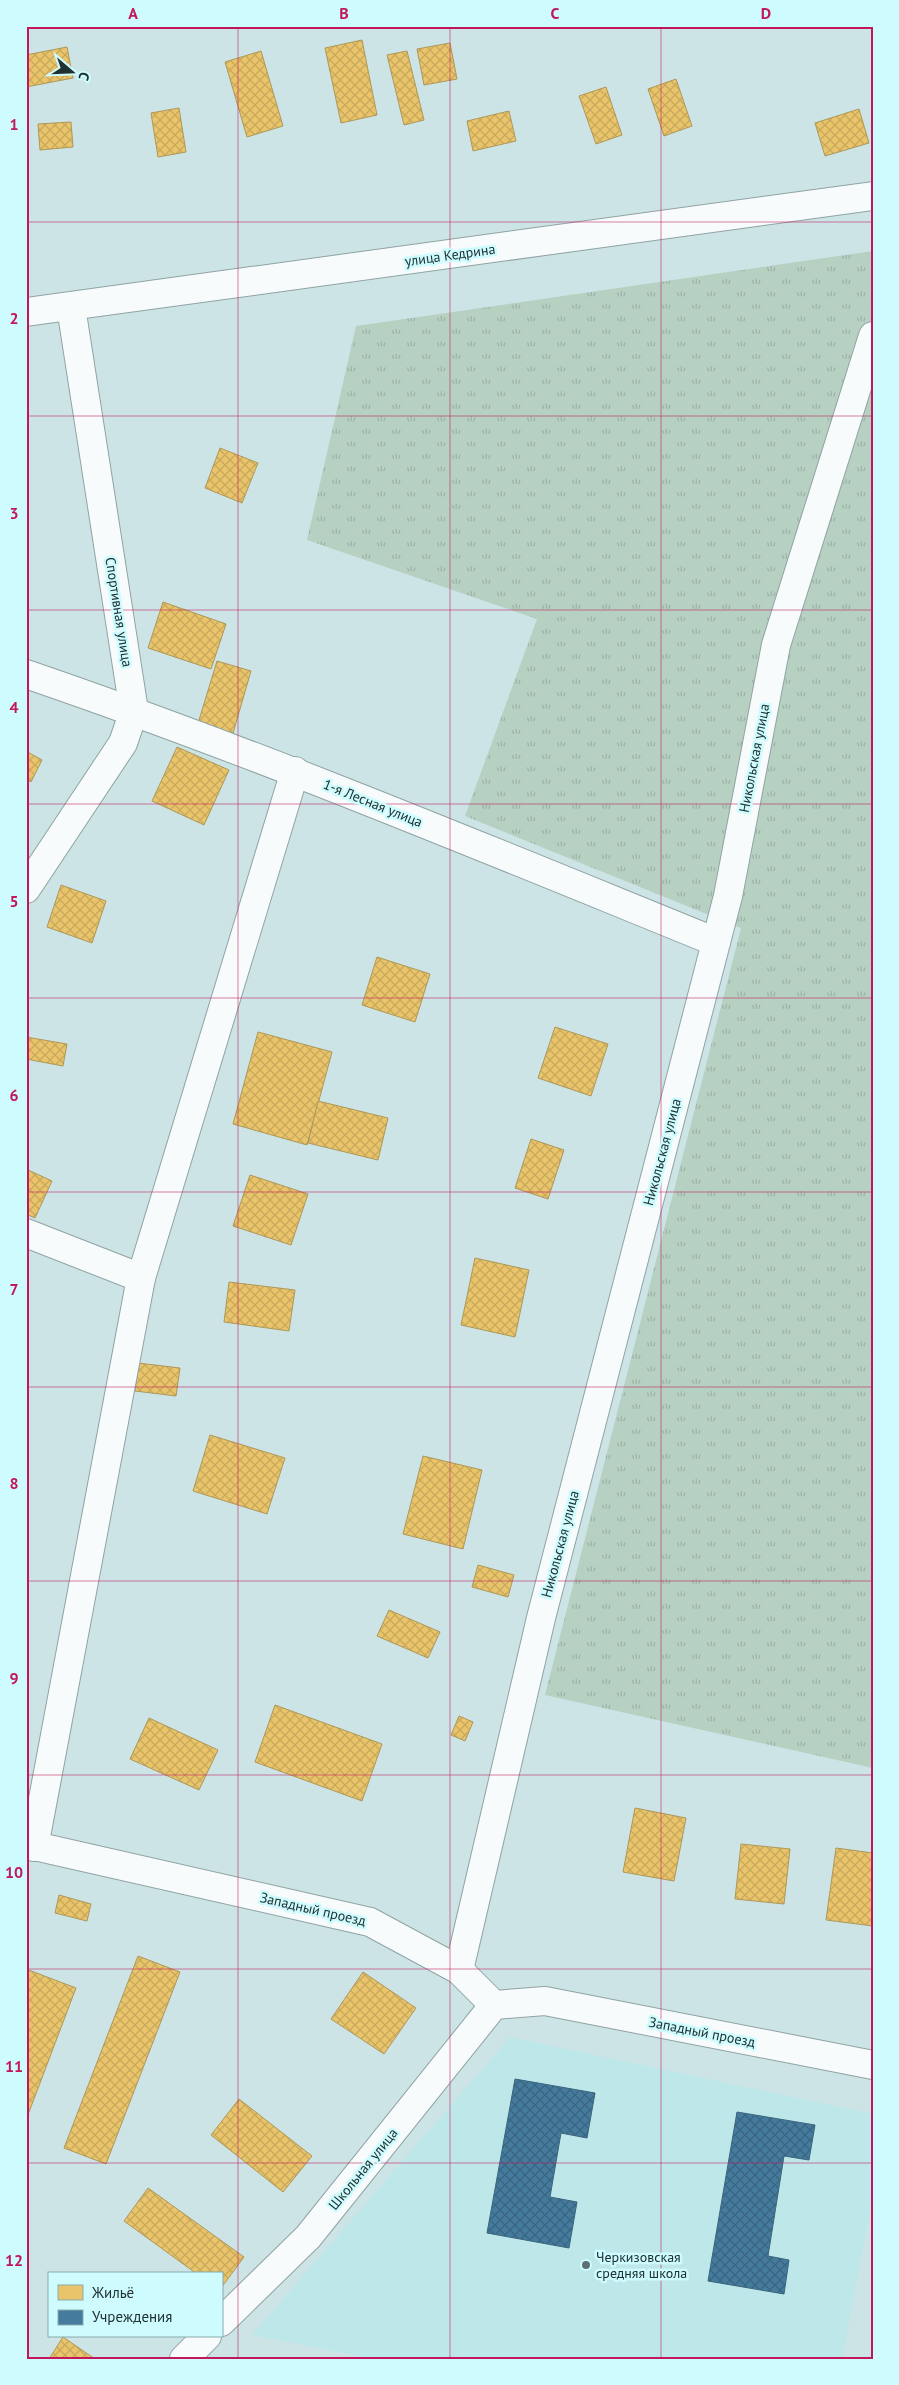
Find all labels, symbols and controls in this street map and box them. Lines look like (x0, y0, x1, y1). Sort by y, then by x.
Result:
text: A (128, 3, 138, 23)
text: B (339, 3, 349, 23)
text: C (551, 3, 560, 23)
text: D (761, 3, 771, 23)
north arrow (48, 48, 98, 98)
text: С (74, 70, 94, 83)
text: 1 (9, 114, 19, 134)
street label: улица Кедрина (404, 240, 496, 270)
text: 2 (9, 308, 19, 328)
text: 3 (9, 503, 19, 523)
street label: Спортивная улица (101, 556, 137, 668)
text: 4 (9, 697, 19, 717)
street label: Никольская улица (735, 702, 773, 814)
street label: 1-я Лесная улица (321, 775, 425, 831)
text: 5 (9, 891, 19, 911)
text: 6 (9, 1085, 19, 1105)
street label: Никольская улица (639, 1096, 685, 1208)
text: 7 (9, 1279, 19, 1299)
text: 8 (9, 1473, 19, 1493)
street label: Никольская улица (537, 1488, 583, 1600)
text: 9 (9, 1668, 19, 1688)
text: 10 (5, 1862, 23, 1882)
street label: Западный проезд (258, 1888, 368, 1930)
street label: Западный проезд (647, 2013, 757, 2051)
text: 11 (5, 2056, 23, 2076)
street label: Школьная улица (324, 2124, 402, 2214)
place label: Черкизовская средняя школа (596, 2248, 687, 2282)
text: 12 (5, 2250, 23, 2270)
marker: Черкизовская средняя школа (580, 2259, 592, 2271)
legend (48, 2272, 222, 2338)
text: Жильё (91, 2283, 134, 2302)
text: Учреждения (92, 2307, 172, 2326)

